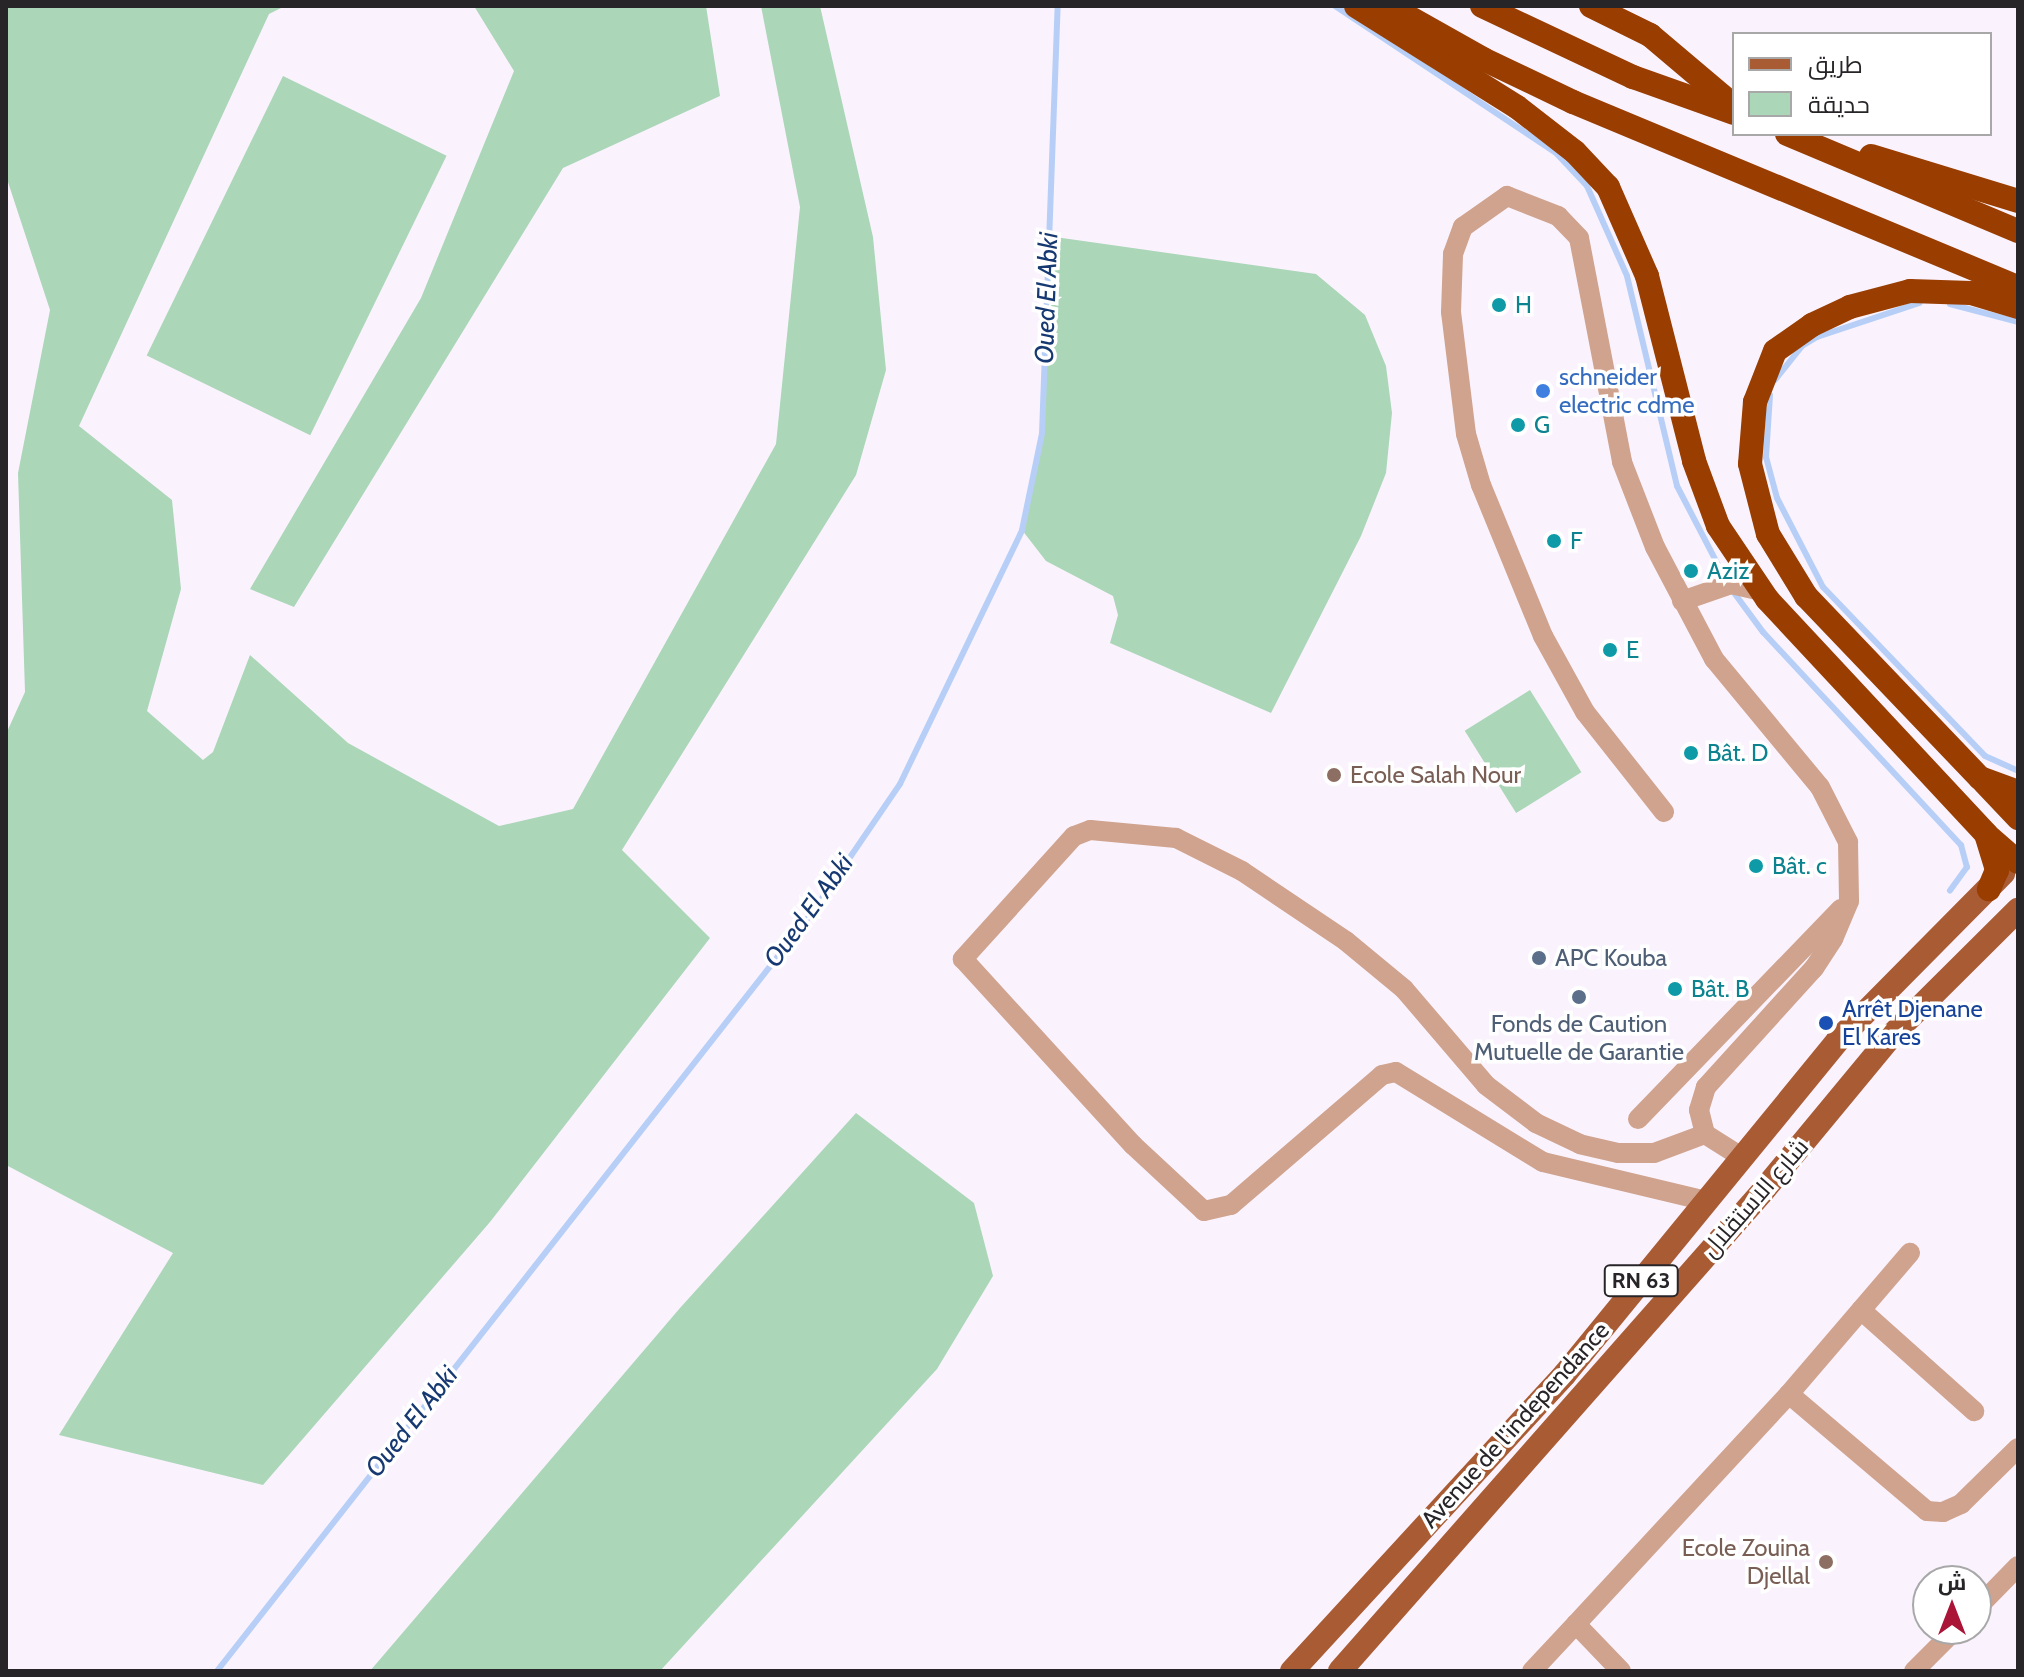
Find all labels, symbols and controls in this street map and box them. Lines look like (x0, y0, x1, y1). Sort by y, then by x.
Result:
legend (1732, 32, 1992, 136)
text: طريق (1808, 50, 1863, 79)
text: حديقة (1808, 90, 1870, 119)
water label: Oued El Abki (1029, 232, 1065, 364)
place label: H (1515, 291, 1532, 319)
marker: H (1490, 296, 1508, 314)
place label: schneider electric cdme (1559, 363, 1694, 419)
marker: schneider electric cdme (1534, 382, 1552, 400)
place label: G (1534, 411, 1550, 439)
marker: G (1509, 416, 1527, 434)
place label: F (1570, 527, 1583, 555)
marker: F (1545, 532, 1563, 550)
place label: Aziz (1707, 557, 1749, 585)
marker: Aziz (1682, 562, 1700, 580)
place label: E (1626, 636, 1639, 664)
marker: E (1601, 641, 1619, 659)
place label: Bât. D (1707, 739, 1769, 767)
marker: Bât. D (1682, 744, 1700, 762)
place label: Ecole Salah Nour (1350, 761, 1521, 789)
marker: Ecole Salah Nour (1325, 766, 1343, 784)
water label: Oued El Abki (758, 849, 860, 973)
place label: Bât. c (1772, 852, 1827, 880)
marker: Bât. c (1747, 857, 1765, 875)
place label: APC Kouba (1555, 944, 1667, 972)
marker: APC Kouba (1530, 949, 1548, 967)
place label: Bât. B (1691, 975, 1749, 1003)
marker: Bât. B (1666, 980, 1684, 998)
marker: Fonds de Caution Mutuelle de Garantie (1570, 988, 1588, 1006)
place label: Arrêt Djenane El Kares (1842, 995, 1983, 1051)
place label: Fonds de Caution Mutuelle de Garantie (1474, 1010, 1684, 1066)
marker: Arrêt Djenane El Kares (1817, 1014, 1835, 1032)
street label: شارع الاستقلال (1696, 1133, 1814, 1263)
road number: RN 63 (1603, 1263, 1679, 1299)
street label: Avenue de l'independance (1415, 1316, 1615, 1534)
water label: Oued El Abki (359, 1361, 465, 1483)
place label: Ecole Zouina Djellal (1682, 1534, 1810, 1590)
marker: Ecole Zouina Djellal (1817, 1553, 1835, 1571)
north arrow (1912, 1565, 1992, 1645)
text: ش (1938, 1569, 1966, 1596)

